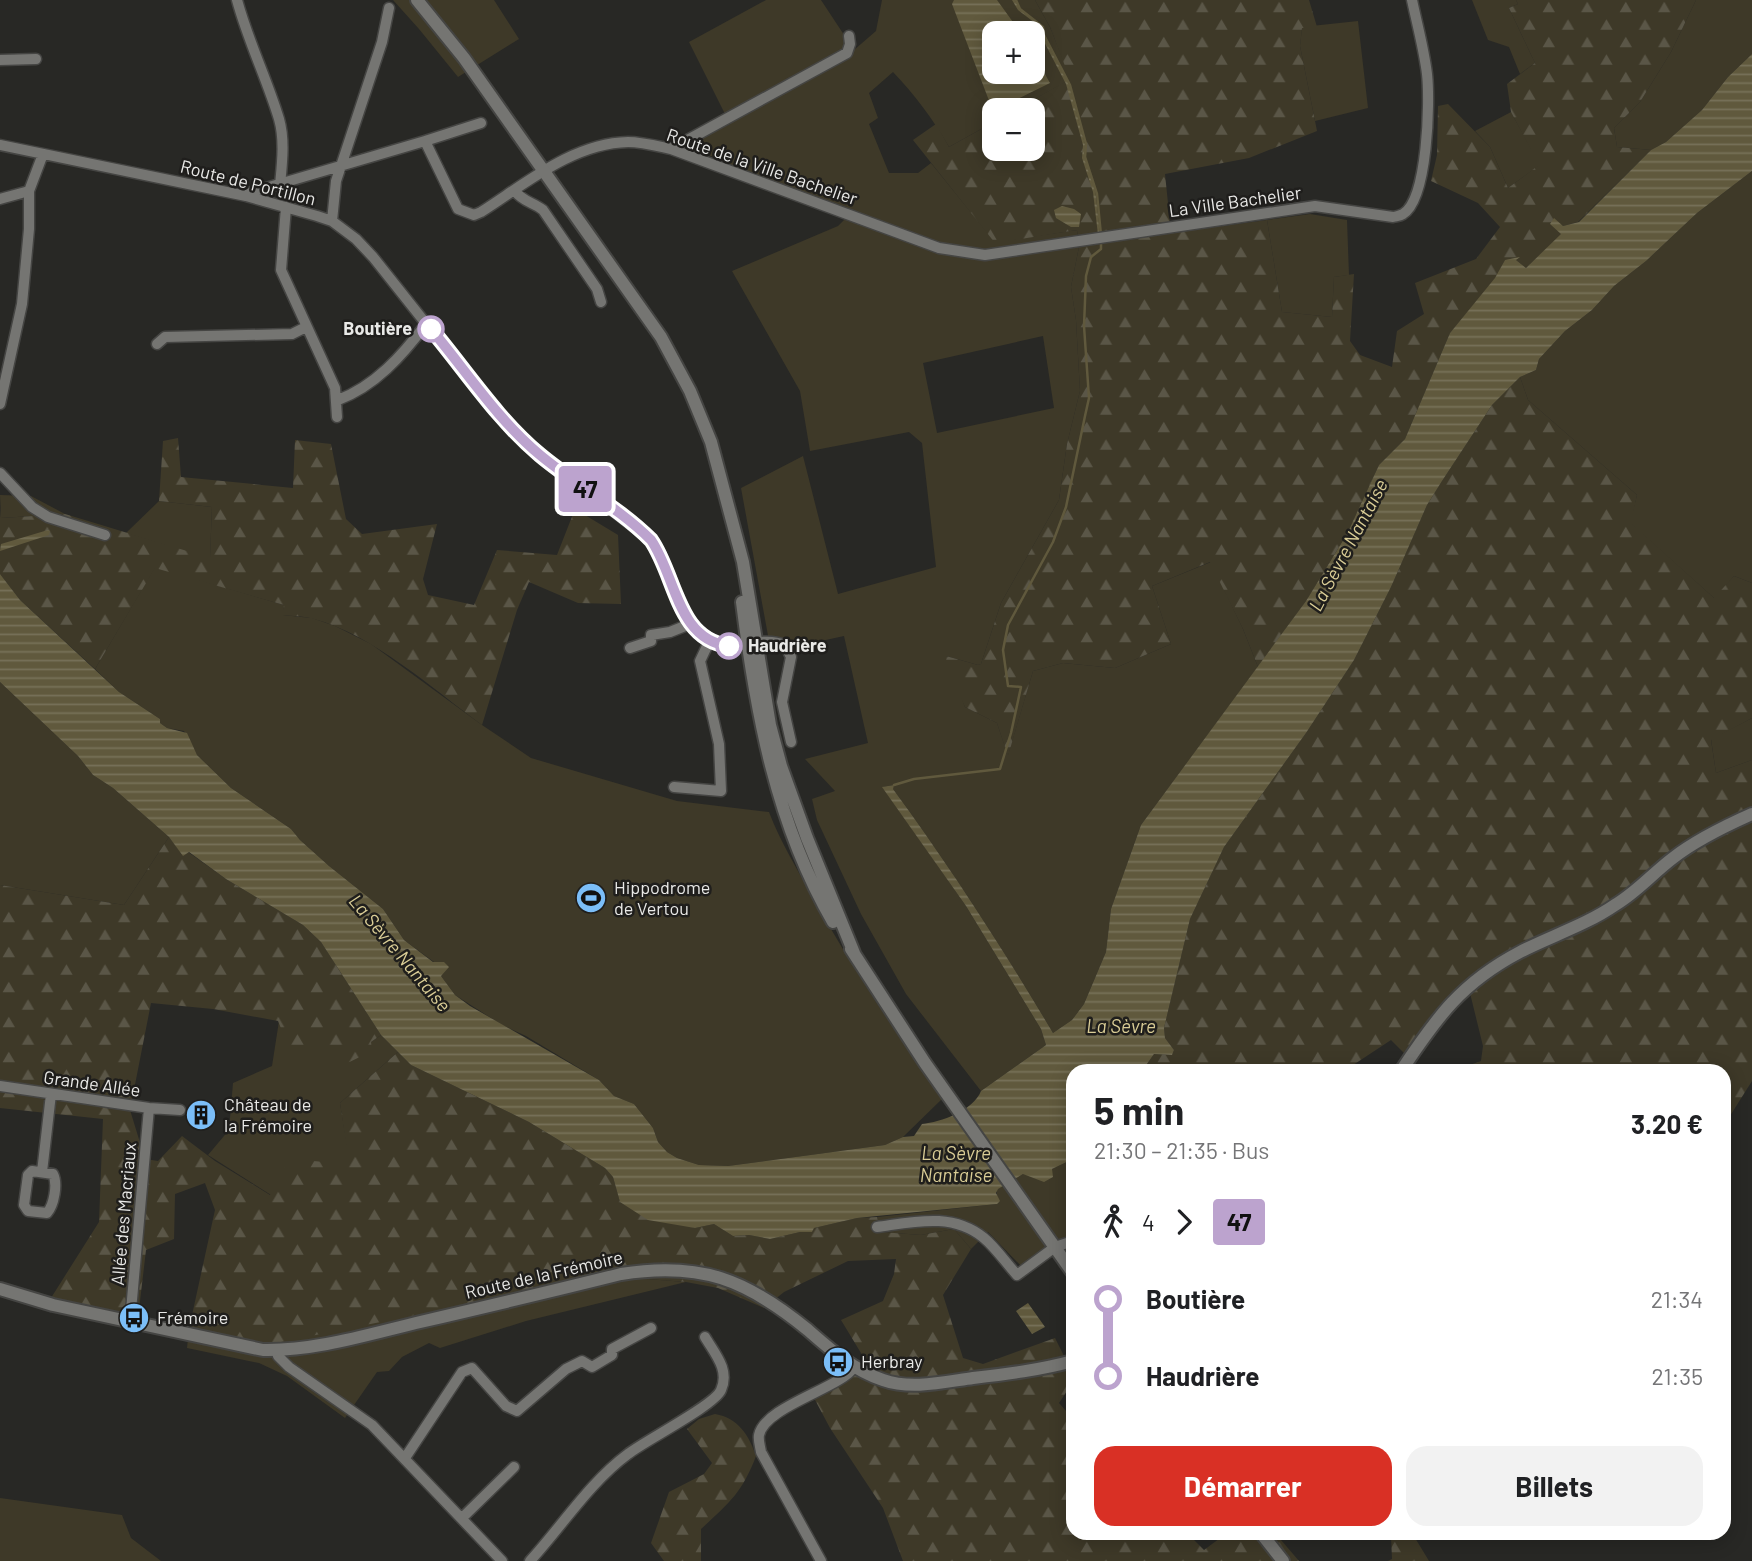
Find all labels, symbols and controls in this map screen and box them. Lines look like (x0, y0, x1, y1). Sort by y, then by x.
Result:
map controls (982, 21, 1045, 161)
button: + (982, 21, 1045, 84)
button: − (982, 98, 1045, 161)
street label: Route de la Ville Bachelier (664, 123, 861, 209)
street label: Route de Portillon (178, 155, 318, 209)
street label: La Ville Bachelier (1167, 181, 1303, 221)
marker: Boutière (418, 316, 444, 342)
place label: Boutière (343, 317, 412, 339)
line badge: 47 (554, 466, 616, 512)
text: 47 (573, 474, 597, 503)
water label: La Sèvre Nantaise (1303, 475, 1392, 615)
marker: Haudrière (716, 633, 742, 659)
place label: Haudrière (748, 634, 827, 656)
place label: Hippodrome de Vertou (614, 876, 710, 919)
sports icon: Hippodrome de Vertou (574, 881, 608, 915)
water label: La Sèvre Nantaise (345, 889, 456, 1016)
water label: La Sèvre (1086, 1014, 1156, 1037)
street label: Grande Allée (42, 1065, 142, 1101)
text: 5 min (1094, 1087, 1184, 1133)
place label: Château de la Frémoire (224, 1093, 312, 1136)
building icon: Château de la Frémoire (184, 1098, 218, 1132)
text: 3.20 € (1631, 1108, 1703, 1139)
text: 21:30 – 21:35 · Bus (1094, 1136, 1269, 1164)
street label: Allée des Macriaux (106, 1141, 140, 1286)
water label: La Sèvre Nantaise (920, 1141, 992, 1186)
icon: walk (1094, 1203, 1132, 1241)
icon: forward (1165, 1203, 1203, 1241)
text: 47 (1227, 1207, 1251, 1236)
text: 4 (1142, 1208, 1155, 1236)
street label: Route de la Frémoire (463, 1245, 625, 1303)
text: Boutière (1146, 1283, 1245, 1314)
text: 21:34 (1651, 1285, 1703, 1313)
bus stop icon: Frémoire (117, 1301, 151, 1335)
place label: Frémoire (157, 1306, 228, 1328)
bus stop icon: Herbray (821, 1345, 855, 1379)
place label: Herbray (861, 1350, 923, 1372)
text: Haudrière (1146, 1360, 1260, 1391)
text: 21:35 (1651, 1362, 1703, 1390)
button: Démarrer (1094, 1446, 1392, 1526)
button: Billets (1406, 1446, 1703, 1526)

